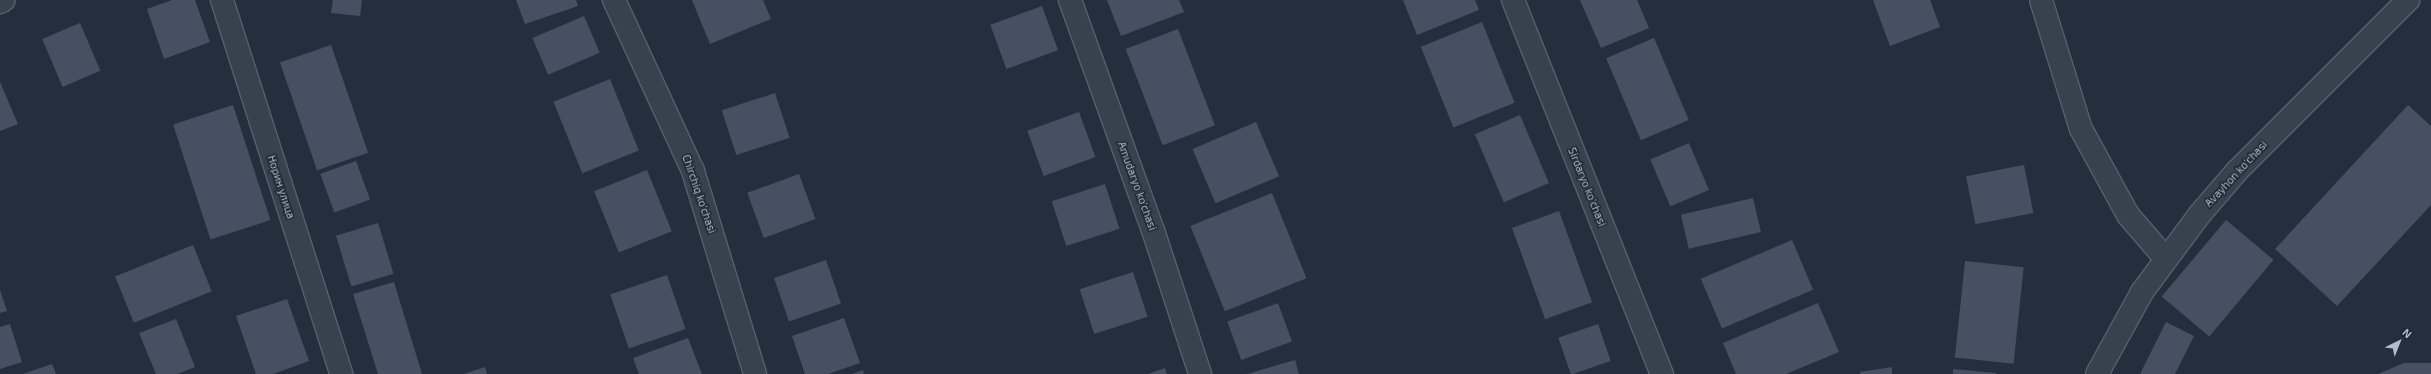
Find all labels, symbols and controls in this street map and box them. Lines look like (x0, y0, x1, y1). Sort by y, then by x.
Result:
street label: Avayhon ko'chasi (2202, 138, 2270, 210)
street label: Amudaryo ko'chasi (1115, 140, 1159, 232)
street label: Sirdaryo ko'chasi (1565, 146, 1609, 228)
street label: Chirchiq ko'chasi (679, 153, 719, 235)
street label: Норин улица (265, 154, 297, 220)
north arrow (2379, 322, 2419, 362)
text: N (2400, 325, 2415, 340)

